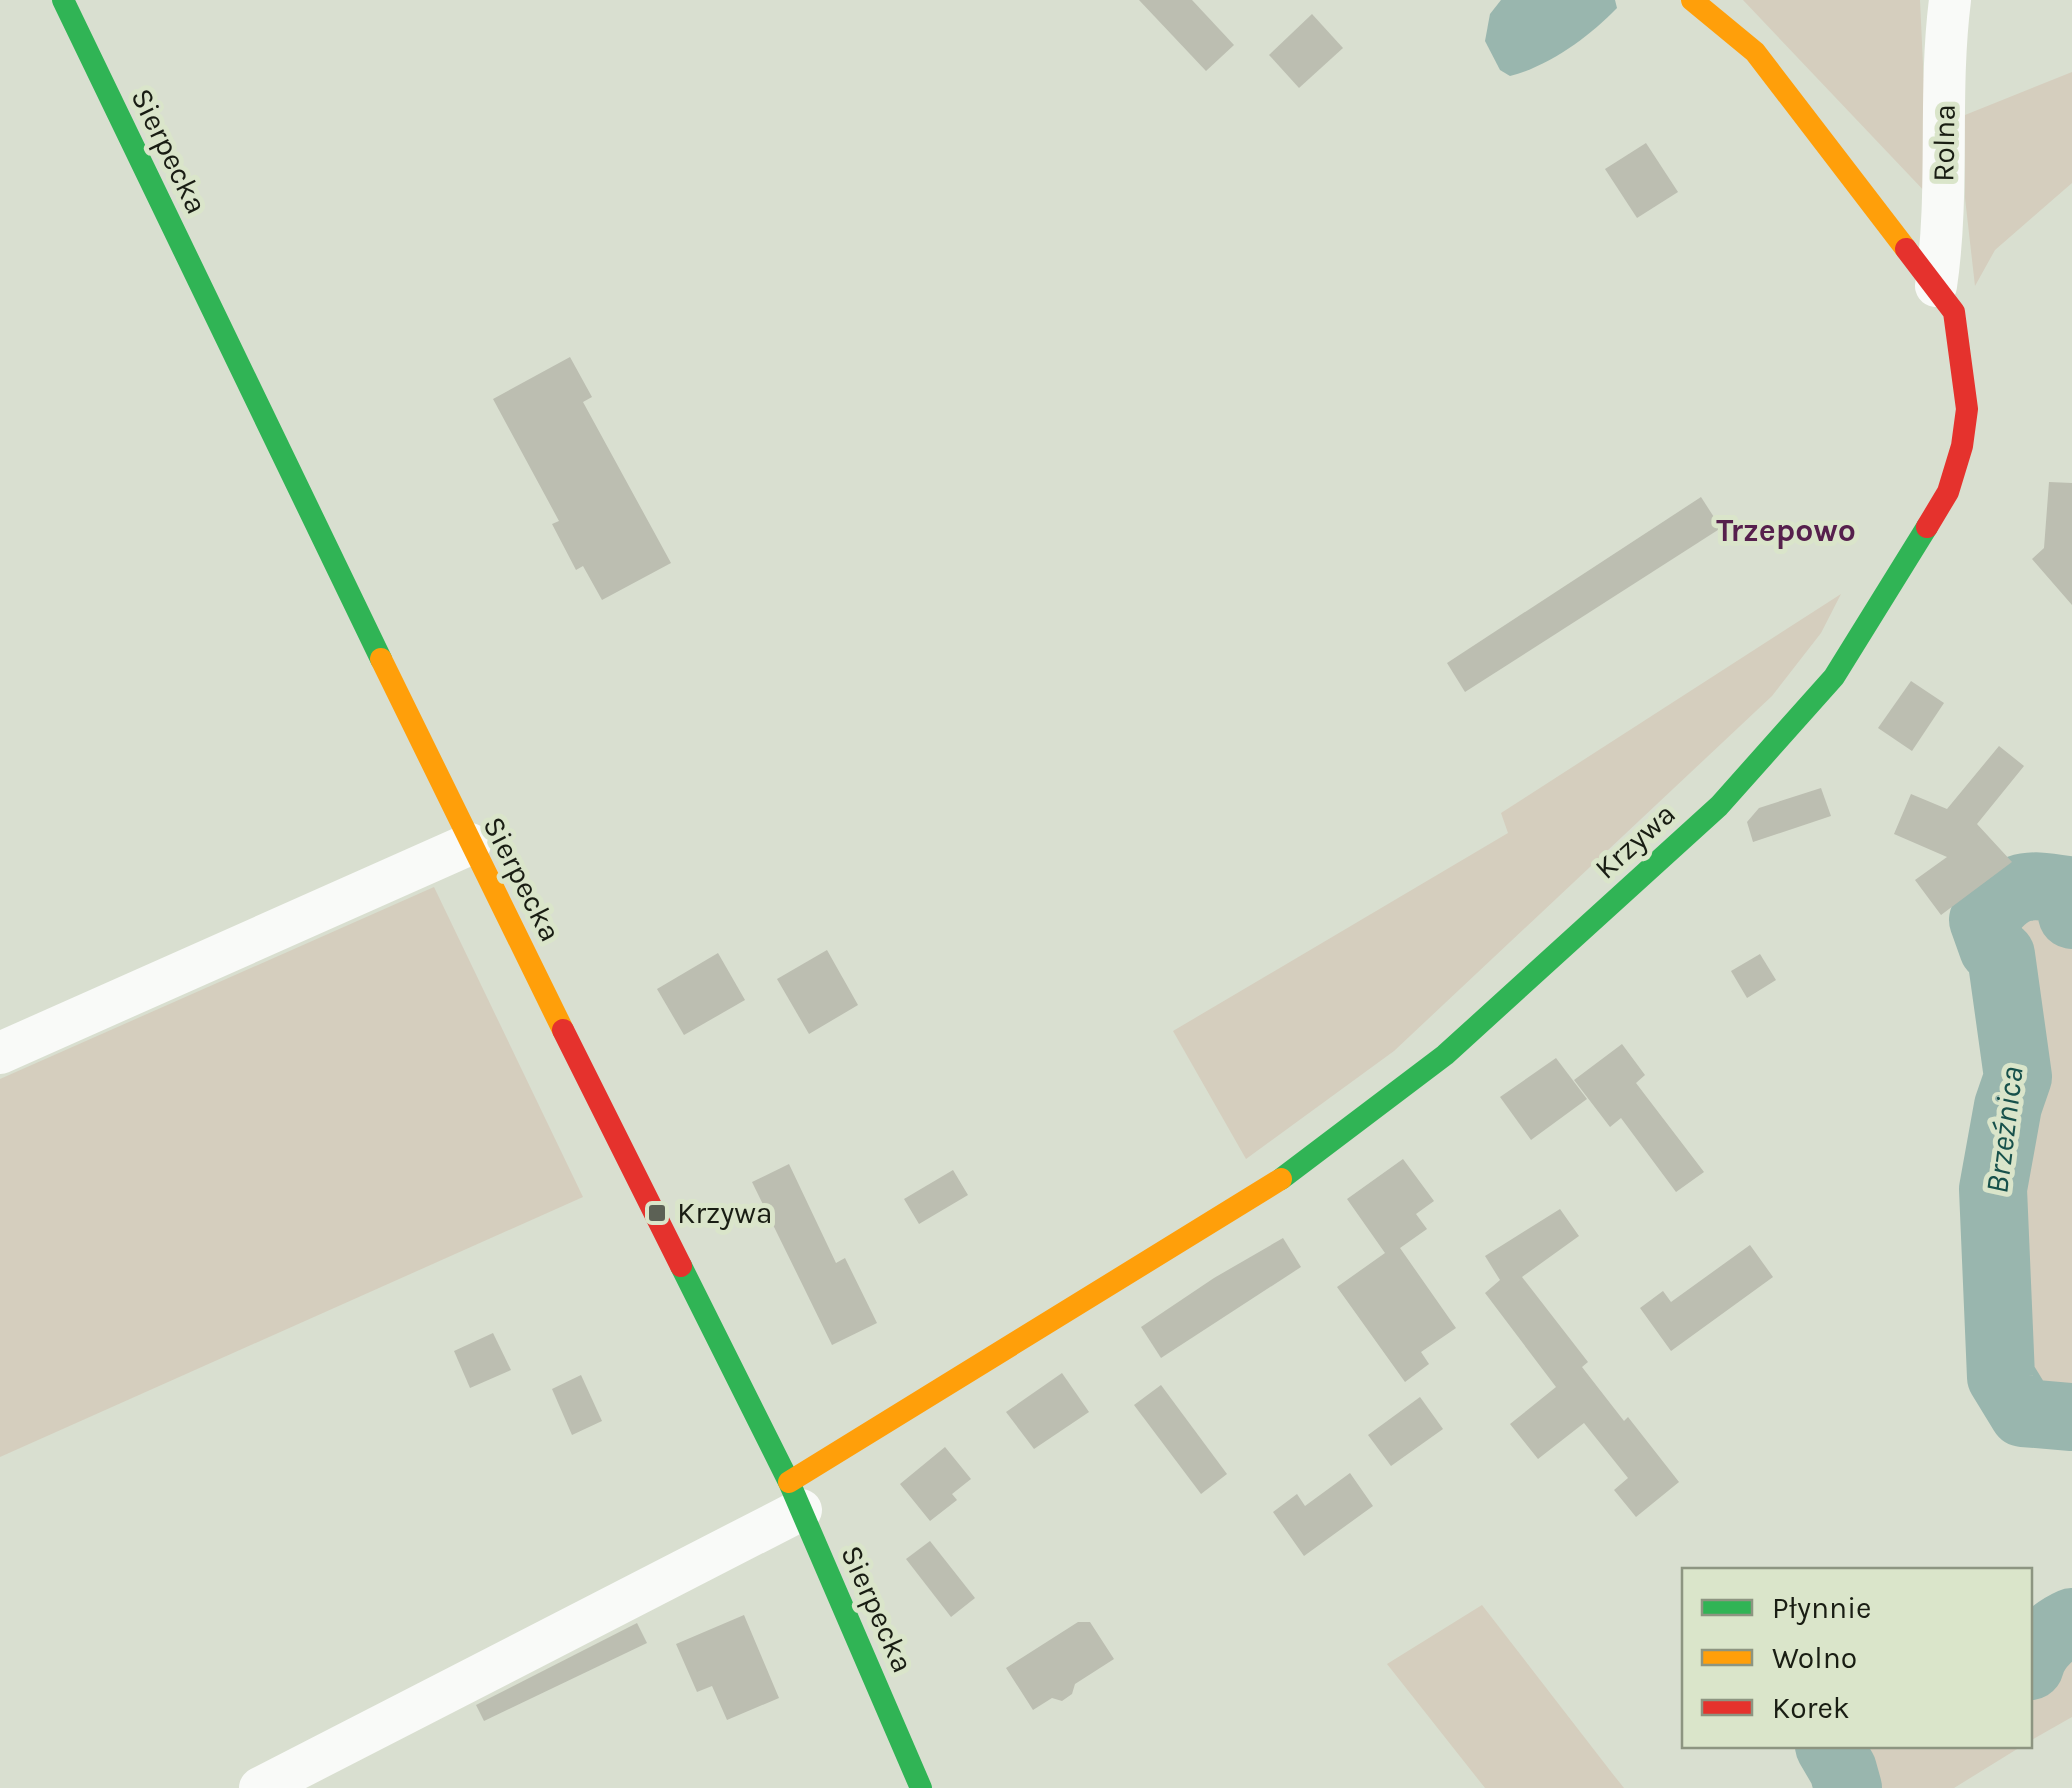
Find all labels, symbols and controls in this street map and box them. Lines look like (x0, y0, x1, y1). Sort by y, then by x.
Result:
street label: Sierpecka (123, 82, 215, 220)
street label: Rolna (1925, 104, 1963, 182)
district label: Trzepowo (1716, 512, 1856, 549)
street label: Krzywa (1587, 796, 1683, 886)
street label: Sierpecka (475, 811, 569, 947)
water label: Brzeźnica (1978, 1064, 2031, 1196)
place label: Krzywa (677, 1195, 773, 1231)
marker: Krzywa (646, 1202, 668, 1224)
street label: Sierpecka (833, 1540, 921, 1678)
legend (1682, 1568, 2032, 1748)
text: Płynnie (1772, 1590, 1872, 1626)
text: Wolno (1772, 1640, 1857, 1676)
text: Korek (1772, 1690, 1850, 1726)

